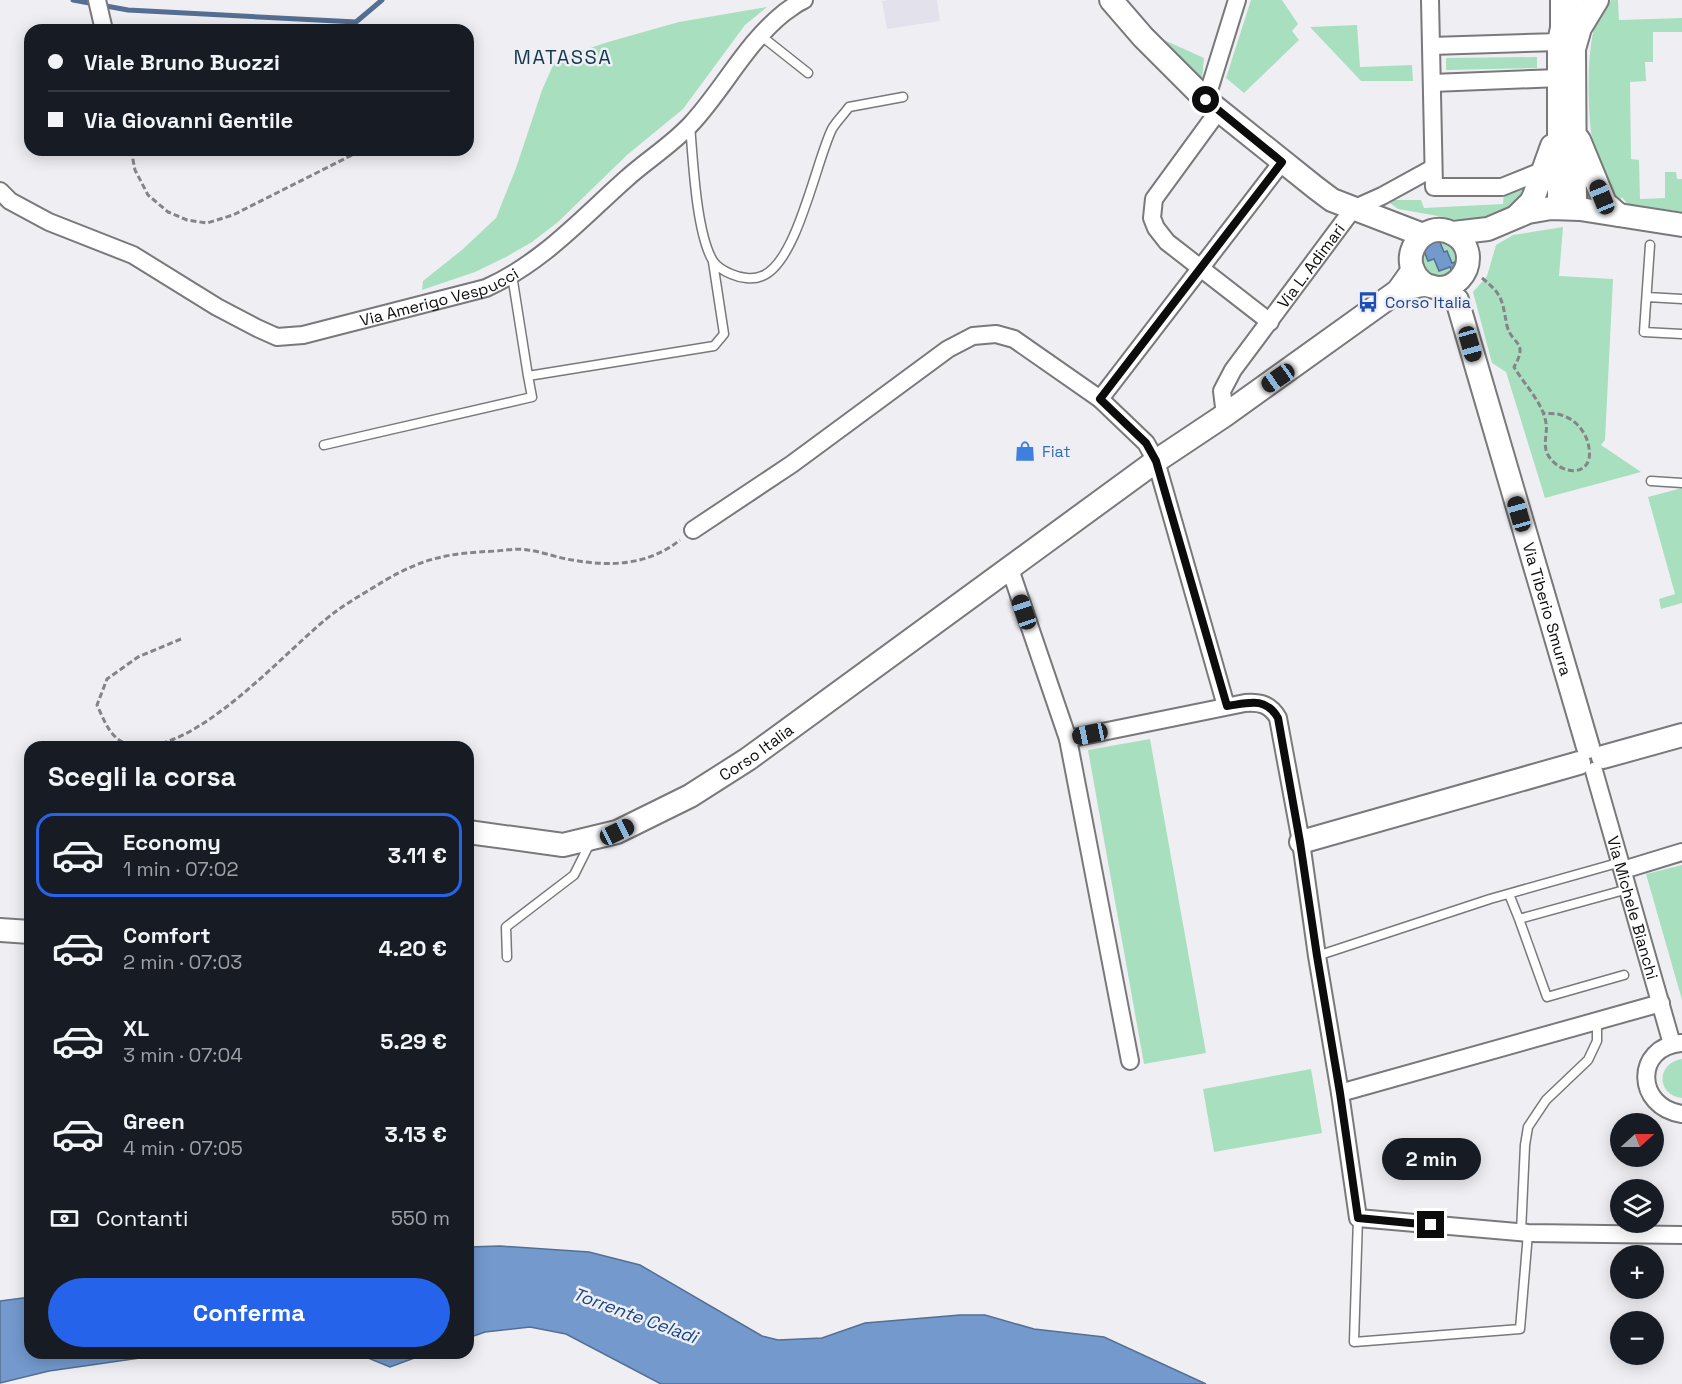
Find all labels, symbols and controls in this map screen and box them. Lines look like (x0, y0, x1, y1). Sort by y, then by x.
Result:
district label: MATASSA (514, 44, 612, 70)
text: Viale Bruno Buozzi (84, 48, 280, 76)
route start (1192, 86, 1219, 113)
text: Via Giovanni Gentile (84, 106, 293, 134)
car (1587, 177, 1617, 217)
street label: Via L. Adimari (1272, 219, 1349, 312)
street label: Via Amerigo Vespucci (357, 263, 522, 331)
bus stop icon: Corso Italia (1356, 290, 1380, 314)
place label: Corso Italia (1385, 292, 1471, 313)
car (1456, 324, 1484, 364)
car (1258, 360, 1298, 396)
shop icon: Fiat (1013, 439, 1037, 463)
place label: Fiat (1042, 441, 1071, 462)
car (1505, 494, 1533, 534)
street label: Via Tiberio Smurra (1518, 540, 1577, 678)
car (1010, 592, 1038, 632)
street label: Corso Italia (715, 719, 797, 785)
car (1071, 721, 1109, 747)
text: Scegli la corsa (48, 759, 236, 794)
car (597, 816, 637, 848)
icon: car (51, 828, 105, 882)
text: Economy (123, 828, 221, 856)
street label: Via Michele Bianchi (1603, 833, 1663, 982)
text: 3.11 € (388, 841, 447, 869)
text: 1 min · 07:02 (123, 856, 239, 882)
icon: car (51, 921, 105, 975)
text: Comfort (123, 921, 211, 949)
text: 4.20 € (379, 934, 447, 962)
text: 2 min · 07:03 (123, 949, 242, 975)
icon: car (51, 1014, 105, 1068)
text: XL (123, 1014, 149, 1042)
text: 5.29 € (380, 1027, 447, 1055)
text: 3 min · 07:04 (123, 1042, 243, 1068)
icon: car (51, 1107, 105, 1161)
text: Green (123, 1107, 185, 1135)
north arrow (1610, 1113, 1664, 1167)
map controls (1610, 1113, 1664, 1365)
text: 3.13 € (384, 1120, 447, 1148)
text: 4 min · 07:05 (123, 1135, 243, 1161)
callout: 2 min (1382, 1138, 1480, 1180)
text: 2 min (1406, 1146, 1457, 1172)
button: layers (1610, 1179, 1664, 1233)
icon: cash (48, 1202, 81, 1235)
text: Contanti (96, 1204, 188, 1232)
text: 550 m (391, 1205, 450, 1231)
route end (1417, 1211, 1444, 1238)
button: + (1610, 1245, 1664, 1299)
button: Conferma (48, 1278, 450, 1347)
water label: Torrente Celadi (570, 1282, 703, 1349)
button: − (1610, 1311, 1664, 1365)

